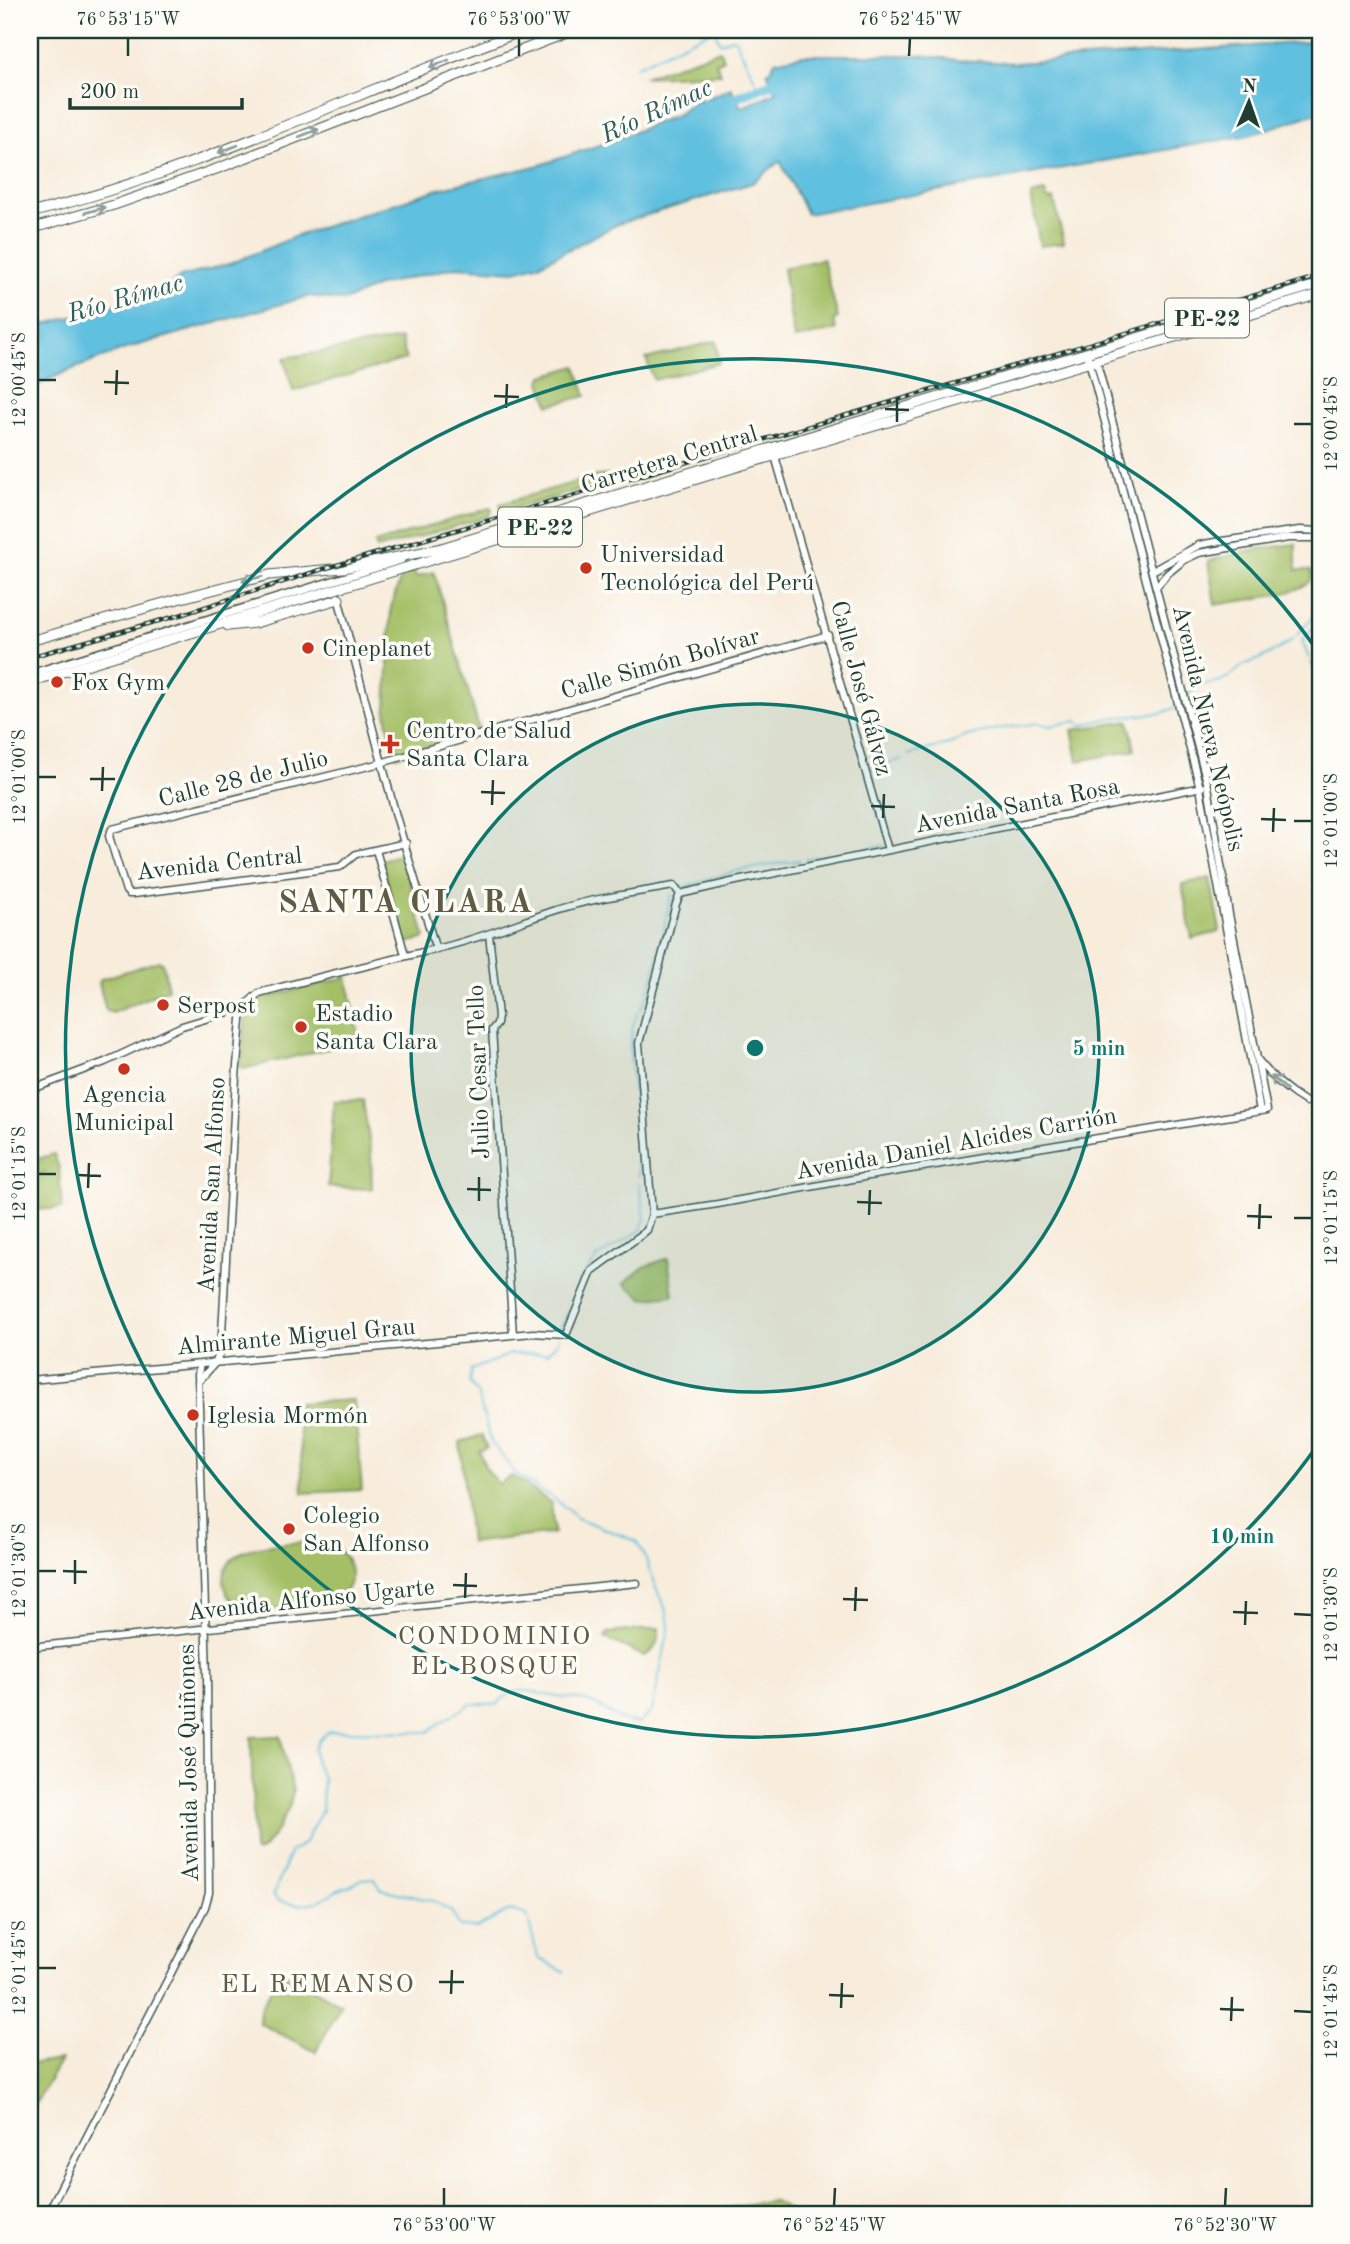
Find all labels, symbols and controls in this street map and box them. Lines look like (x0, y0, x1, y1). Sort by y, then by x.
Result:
text: 76°53'15"W (76, 11, 180, 29)
text: 76°53'00"W (467, 11, 571, 29)
text: 76°52'45"W (858, 11, 962, 29)
one-way arrow (429, 58, 450, 71)
scale bar (70, 66, 242, 110)
north arrow (1214, 66, 1284, 136)
water label: Río Rímac (596, 75, 717, 149)
text: N (1242, 78, 1258, 97)
text: 200 m (80, 82, 139, 103)
one-way arrow (298, 125, 320, 138)
one-way arrow (218, 144, 239, 157)
one-way arrow (84, 203, 106, 216)
water label: Río Rímac (63, 270, 187, 328)
road number: PE-22 (1165, 298, 1249, 338)
text: 12°00'45"S (11, 332, 29, 428)
text: 12°00'45"S (1323, 376, 1341, 472)
street label: Carretera Central (578, 423, 761, 499)
road number: PE-22 (498, 508, 582, 547)
place label: Universidad Tecnológica del Perú (600, 544, 814, 596)
marker: Universidad Tecnológica del Perú (578, 560, 594, 576)
one-way arrow (241, 573, 264, 586)
street label: Calle José Gálvez (825, 598, 895, 779)
street label: Avenida Nueva Neópolis (1167, 603, 1247, 854)
street label: Calle Simón Bolívar (558, 625, 763, 705)
place label: Cineplanet (322, 638, 432, 662)
marker: Cineplanet (300, 640, 316, 656)
place label: Fox Gym (71, 672, 165, 696)
marker: Fox Gym (49, 674, 65, 690)
place label: Centro de Salud Santa Clara (406, 720, 572, 772)
text: 12°01'00"S (11, 729, 29, 825)
marker: Centro de Salud Santa Clara (380, 734, 400, 754)
street label: Calle 28 de Julio (156, 747, 331, 813)
text: 12°01'00"S (1323, 773, 1341, 869)
street label: Avenida Santa Rosa (913, 775, 1122, 839)
street label: Avenida Central (135, 844, 303, 886)
district label: SANTA CLARA (278, 888, 534, 920)
street label: Julio Cesar Tello (465, 984, 495, 1160)
place label: Serpost (177, 995, 256, 1019)
marker: Serpost (155, 997, 171, 1013)
place label: Estadio Santa Clara (315, 1003, 438, 1055)
marker: Estadio Santa Clara (293, 1019, 309, 1035)
centre of rings (743, 1036, 767, 1060)
text: 5 min (1073, 1039, 1125, 1060)
marker: Agencia Municipal (116, 1061, 132, 1077)
one-way arrow (1270, 1075, 1288, 1091)
street label: Avenida San Alfonso (195, 1076, 231, 1294)
place label: Agencia Municipal (74, 1084, 174, 1136)
street label: Avenida Daniel Alcides Carrión (794, 1105, 1119, 1185)
text: 12°01'15"S (11, 1126, 29, 1222)
text: 12°01'15"S (1323, 1170, 1341, 1266)
street label: Almirante Miguel Grau (176, 1316, 417, 1360)
place label: Iglesia Mormón (207, 1405, 368, 1429)
marker: Iglesia Mormón (185, 1407, 201, 1423)
place label: Colegio San Alfonso (303, 1505, 429, 1557)
marker: Colegio San Alfonso (281, 1521, 297, 1537)
text: 12°01'30"S (11, 1523, 29, 1619)
text: 10 min (1210, 1527, 1274, 1548)
text: 12°01'30"S (1323, 1567, 1341, 1663)
street label: Avenida Alfonso Ugarte (186, 1576, 436, 1626)
district label: CONDOMINIO EL BOSQUE (398, 1624, 592, 1680)
street label: Avenida José Quiñones (176, 1644, 204, 1882)
text: 12°01'45"S (11, 1920, 29, 2016)
text: 12°01'45"S (1323, 1964, 1341, 2060)
district label: EL REMANSO (220, 1972, 416, 1998)
text: 76°53'00"W (392, 2217, 496, 2235)
text: 76°52'45"W (782, 2217, 886, 2235)
text: 76°52'30"W (1173, 2217, 1277, 2235)

